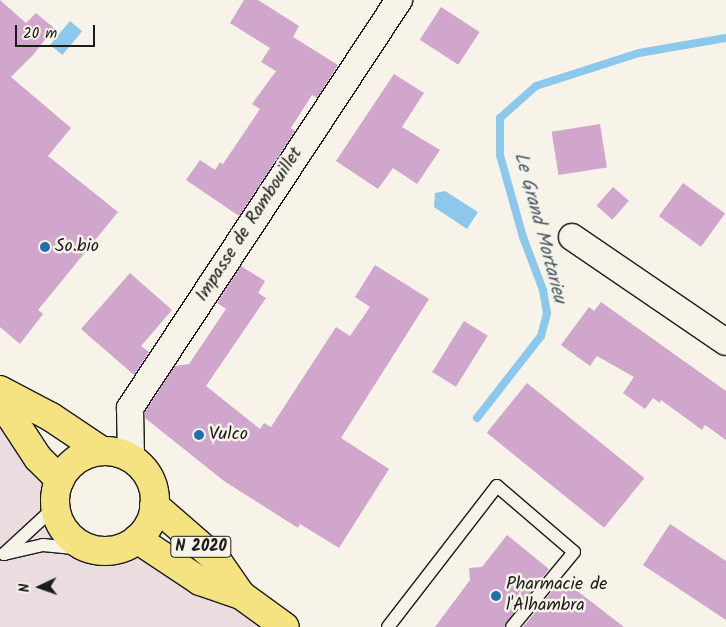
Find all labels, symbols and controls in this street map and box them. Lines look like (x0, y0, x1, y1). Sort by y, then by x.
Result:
scale bar (18, 15, 98, 47)
text: 20 m (23, 22, 57, 46)
street label: Impasse de Rambouillet (192, 144, 308, 306)
water label: Le Grand Mortarieu (508, 150, 570, 306)
place label: So.bio (55, 236, 99, 258)
marker: So.bio (39, 241, 51, 253)
place label: Vulco (209, 424, 248, 446)
marker: Vulco (193, 429, 205, 441)
road number: N 2020 (170, 534, 232, 560)
north arrow (15, 562, 65, 612)
place label: Pharmacie de l'Alhambra (506, 575, 607, 618)
text: N (14, 583, 36, 593)
marker: Pharmacie de l'Alhambra (490, 590, 502, 602)

